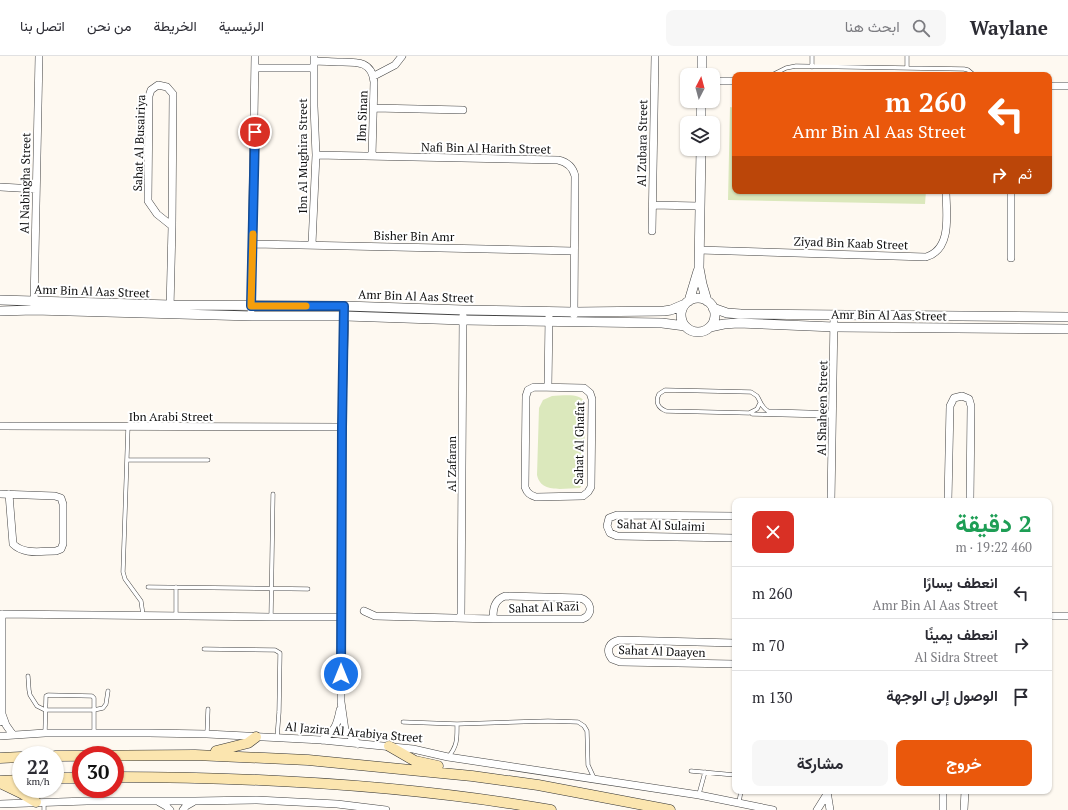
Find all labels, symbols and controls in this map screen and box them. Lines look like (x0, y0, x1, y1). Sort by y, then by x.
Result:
search box (666, 10, 946, 46)
text: Waylane (970, 15, 1048, 40)
text: اتصل بنا (20, 16, 65, 35)
text: من نحن (87, 16, 131, 35)
text: الخريطة (153, 16, 197, 35)
text: الرئيسية (219, 16, 264, 35)
text: ابحث هنا (845, 16, 900, 36)
icon: search (910, 17, 932, 39)
north arrow (680, 68, 720, 108)
map controls (680, 68, 720, 156)
text: 260 m (885, 83, 966, 120)
icon: left (980, 88, 1032, 140)
street label: Ibn Sinan (354, 90, 370, 142)
street label: Sahat Al Busairiya (130, 94, 148, 192)
street label: Ibn Al Mughira Street (295, 98, 310, 214)
street label: Al Zubara Street (634, 99, 650, 187)
pin (238, 115, 272, 149)
button: layers (680, 116, 720, 156)
text: Amr Bin Al Aas Street (792, 119, 966, 143)
icon: arrive (244, 121, 266, 143)
street label: Al Nabingha Street (17, 132, 33, 234)
street label: Nafi Bin Al Harith Street (421, 139, 552, 157)
text: ثم (1018, 163, 1032, 183)
icon: right (988, 164, 1010, 186)
street label: Bisher Bin Amr (373, 228, 455, 244)
street label: Ziyad Bin Kaab Street (793, 233, 909, 253)
street label: Amr Bin Al Aas Street (34, 281, 151, 301)
street label: Amr Bin Al Aas Street (358, 286, 475, 306)
street label: Amr Bin Al Aas Street (831, 306, 948, 324)
street label: Al Shaheen Street (814, 360, 830, 456)
street label: Sahat Al Ghafat (571, 401, 587, 485)
street label: Ibn Arabi Street (129, 409, 214, 424)
street label: Al Zafaran (444, 436, 459, 492)
text: 2 دقيقة (955, 507, 1032, 539)
button: close (752, 511, 794, 553)
street label: Sahat Al Sulaimi (617, 516, 706, 534)
text: 460 m · 19:22 (955, 538, 1032, 556)
text: انعطف يسارًا (923, 572, 998, 592)
icon: left (1010, 582, 1032, 604)
text: 260 m (752, 583, 793, 603)
text: Amr Bin Al Aas Street (873, 596, 998, 614)
street label: Sahat Al Razi (508, 598, 580, 616)
text: انعطف يمينًا (925, 624, 998, 644)
icon: right (1010, 634, 1032, 656)
text: 70 m (752, 635, 785, 655)
street label: Sahat Al Daayen (618, 642, 706, 660)
text: Al Sidra Street (915, 648, 998, 666)
position arrow (320, 653, 362, 695)
text: الوصول إلى الوجهة (886, 685, 998, 705)
icon: arrive (1010, 686, 1032, 708)
text: 130 m (752, 687, 793, 707)
street label: Al Jazira Al Arabiya Street (284, 719, 424, 746)
button: مشاركة (752, 740, 888, 786)
button: خروج (896, 740, 1032, 786)
speed limit sign: 30 (72, 746, 124, 798)
text: 22 (27, 753, 49, 780)
text: km/h (26, 775, 50, 788)

